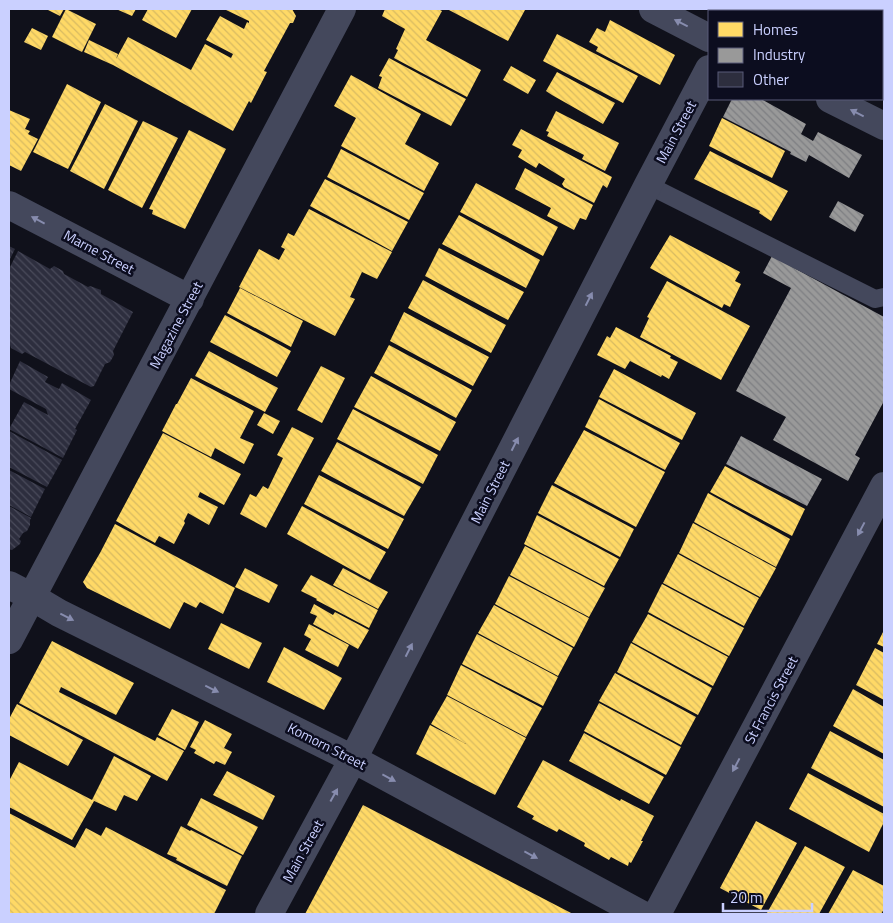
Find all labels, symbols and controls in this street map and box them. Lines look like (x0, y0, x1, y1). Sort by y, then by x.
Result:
legend (708, 10, 883, 100)
text: Homes (753, 18, 798, 41)
one-way arrow (674, 19, 688, 27)
text: Industry (753, 43, 805, 66)
text: Other (753, 68, 789, 91)
street label: Main Street (650, 97, 701, 167)
one-way arrow (850, 108, 864, 116)
one-way arrow (31, 216, 45, 224)
street label: Marne Street (60, 224, 138, 279)
street label: Magazine Street (144, 277, 207, 372)
one-way arrow (585, 292, 593, 306)
one-way arrow (511, 436, 519, 451)
street label: Main Street (465, 456, 515, 527)
one-way arrow (857, 522, 865, 536)
one-way arrow (59, 613, 74, 621)
one-way arrow (405, 643, 413, 658)
street label: St Francis Street (739, 652, 803, 747)
one-way arrow (205, 685, 219, 693)
street label: Komorn Street (284, 717, 370, 774)
one-way arrow (732, 758, 740, 773)
one-way arrow (381, 774, 396, 782)
one-way arrow (330, 787, 338, 802)
street label: Main Street (277, 816, 328, 886)
one-way arrow (524, 851, 539, 859)
scale bar (723, 880, 812, 912)
text: 20 m (730, 886, 763, 909)

